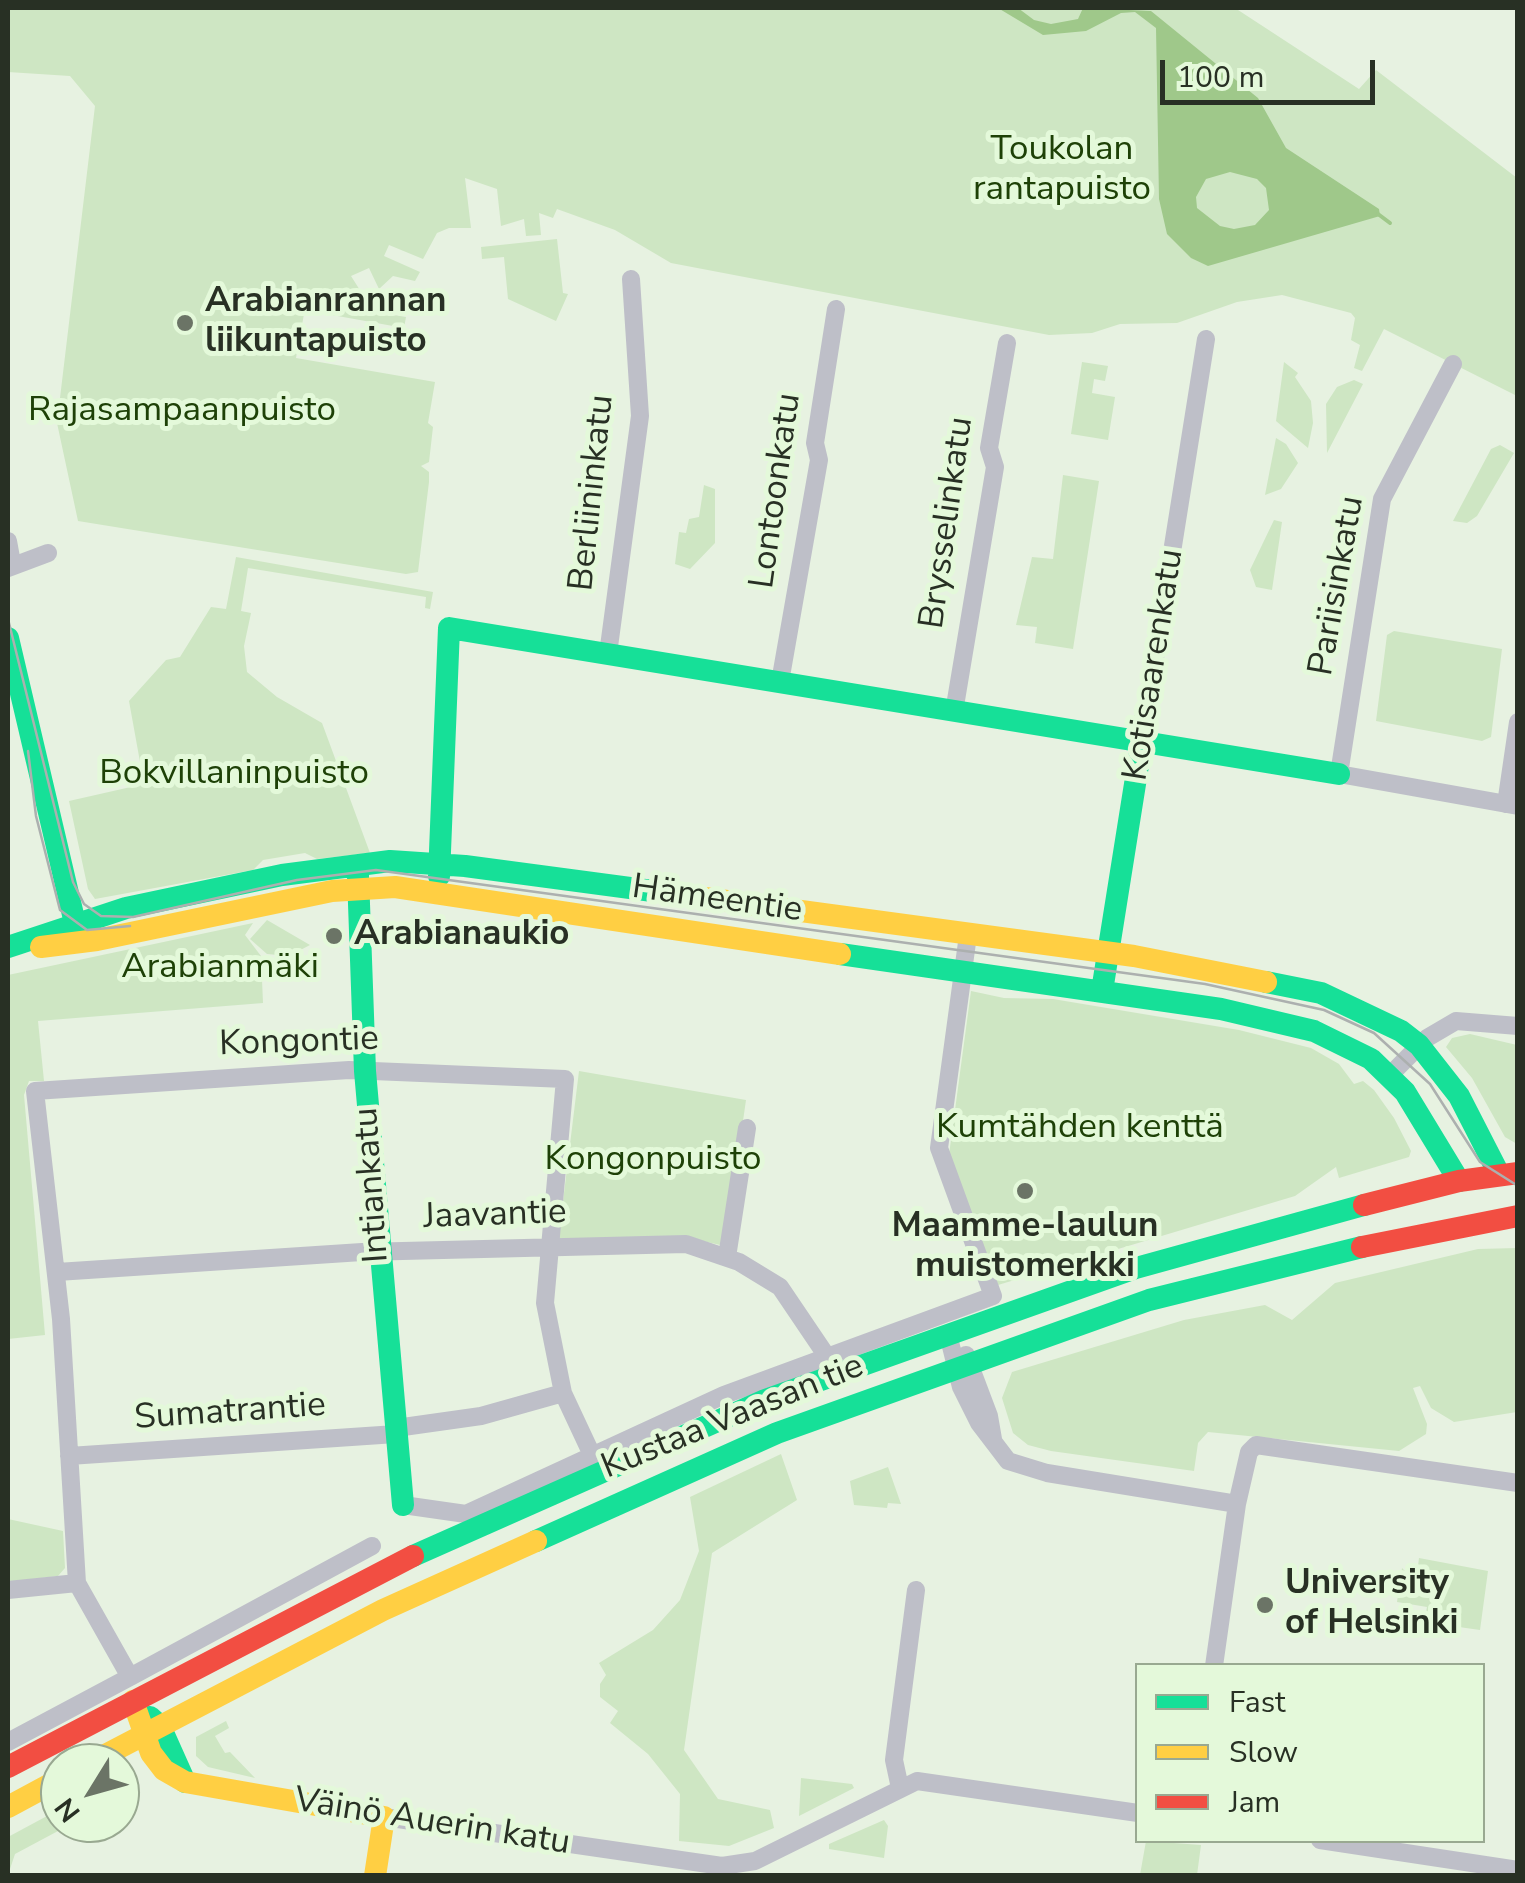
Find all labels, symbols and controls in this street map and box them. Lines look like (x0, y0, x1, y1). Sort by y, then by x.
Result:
scale bar (1165, 40, 1380, 102)
text: 100 m (1177, 57, 1264, 98)
park label: Toukolan rantapuisto (973, 130, 1151, 212)
place label: Arabianrannan liikuntapuisto (205, 282, 447, 364)
marker: Arabianrannan liikuntapuisto (174, 312, 196, 334)
park label: Rajasampaanpuisto (28, 391, 336, 433)
street label: Lontoonkatu (743, 391, 811, 591)
street label: Berliininkatu (562, 393, 624, 593)
street label: Brysselinkatu (912, 414, 984, 632)
street label: Pariisinkatu (1302, 493, 1374, 679)
street label: Kotisaarenkatu (1116, 546, 1194, 784)
park label: Bokvillaninpuisto (99, 754, 369, 796)
street label: Hämeentie (629, 867, 805, 933)
place label: Arabianaukio (354, 915, 570, 957)
marker: Arabianaukio (323, 925, 345, 947)
park label: Arabianmäki (121, 948, 319, 990)
street label: Kongontie (218, 1019, 380, 1067)
street label: Intiankatu (347, 1106, 399, 1264)
park label: Kumtähden kenttä (936, 1108, 1224, 1150)
park label: Kongonpuisto (544, 1140, 762, 1182)
marker: Maamme-laulun muistomerkki (1014, 1180, 1036, 1202)
street label: Jaavantie (423, 1193, 567, 1239)
place label: Maamme-laulun muistomerkki (891, 1207, 1159, 1289)
street label: Kustaa Vaasan tie (596, 1346, 870, 1490)
street label: Sumatrantie (133, 1385, 327, 1441)
place label: University of Helsinki (1285, 1564, 1458, 1646)
marker: University of Helsinki (1254, 1594, 1276, 1616)
legend (1135, 1663, 1485, 1843)
text: Fast (1229, 1682, 1286, 1723)
text: Slow (1229, 1732, 1298, 1773)
north arrow (40, 1743, 140, 1843)
street label: Väinö Auerin katu (291, 1781, 573, 1865)
text: Jam (1229, 1782, 1280, 1823)
text: N (46, 1790, 89, 1830)

